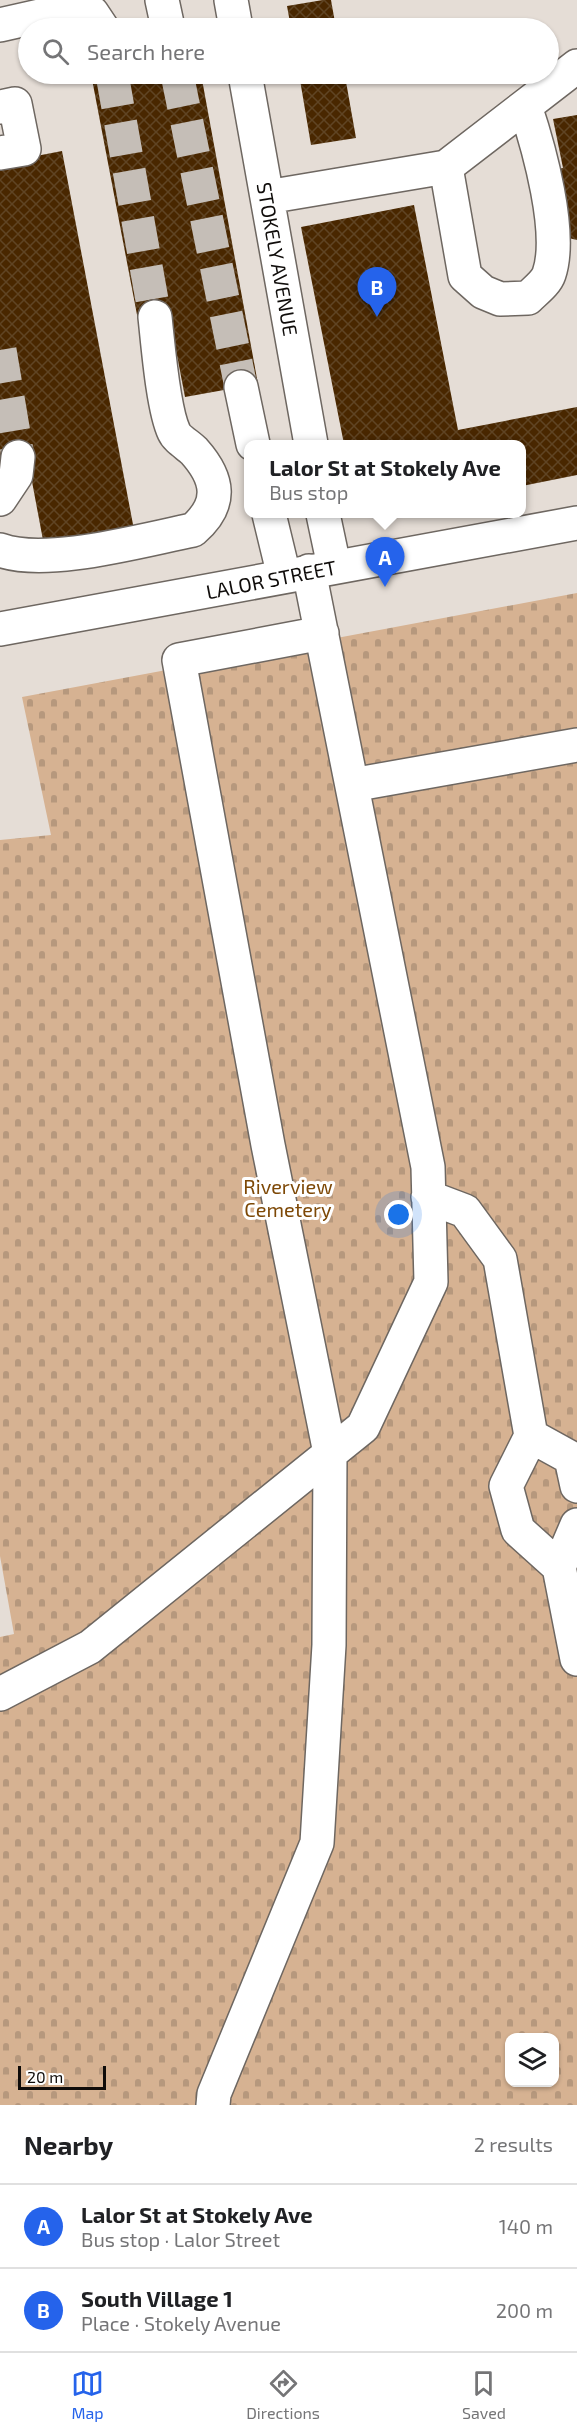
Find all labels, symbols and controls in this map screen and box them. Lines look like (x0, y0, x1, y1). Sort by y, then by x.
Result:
search box (18, 18, 559, 84)
icon: search (39, 35, 72, 68)
text: Search here (87, 38, 205, 64)
street label: STOKELY AVENUE (253, 180, 303, 338)
pin: B (358, 268, 397, 317)
popup (244, 440, 526, 518)
text: Lalor St at Stokely Ave (269, 454, 501, 480)
text: Bus stop (269, 480, 348, 504)
pin: A (366, 538, 404, 587)
street label: LALOR STREET (204, 555, 338, 603)
park label: Riverview Cemetery (243, 1174, 333, 1221)
your location (384, 1200, 413, 1229)
map controls (505, 2033, 559, 2087)
button: layers (505, 2033, 559, 2087)
scale bar (18, 2063, 106, 2090)
text: 20 m (27, 2067, 63, 2086)
text: Nearby (24, 2129, 113, 2160)
text: 2 results (474, 2132, 553, 2156)
text: Lalor St at Stokely Ave (81, 2201, 313, 2227)
text: A (37, 2214, 50, 2238)
text: 140 m (499, 2214, 553, 2238)
text: Bus stop · Lalor Street (81, 2227, 280, 2251)
text: South Village 1 (81, 2285, 233, 2311)
text: B (37, 2298, 50, 2322)
text: 200 m (496, 2298, 553, 2322)
text: Place · Stokely Avenue (81, 2311, 281, 2335)
tab: Map (71, 2367, 104, 2422)
tab: Directions (246, 2367, 320, 2422)
tab: Saved (462, 2367, 506, 2422)

